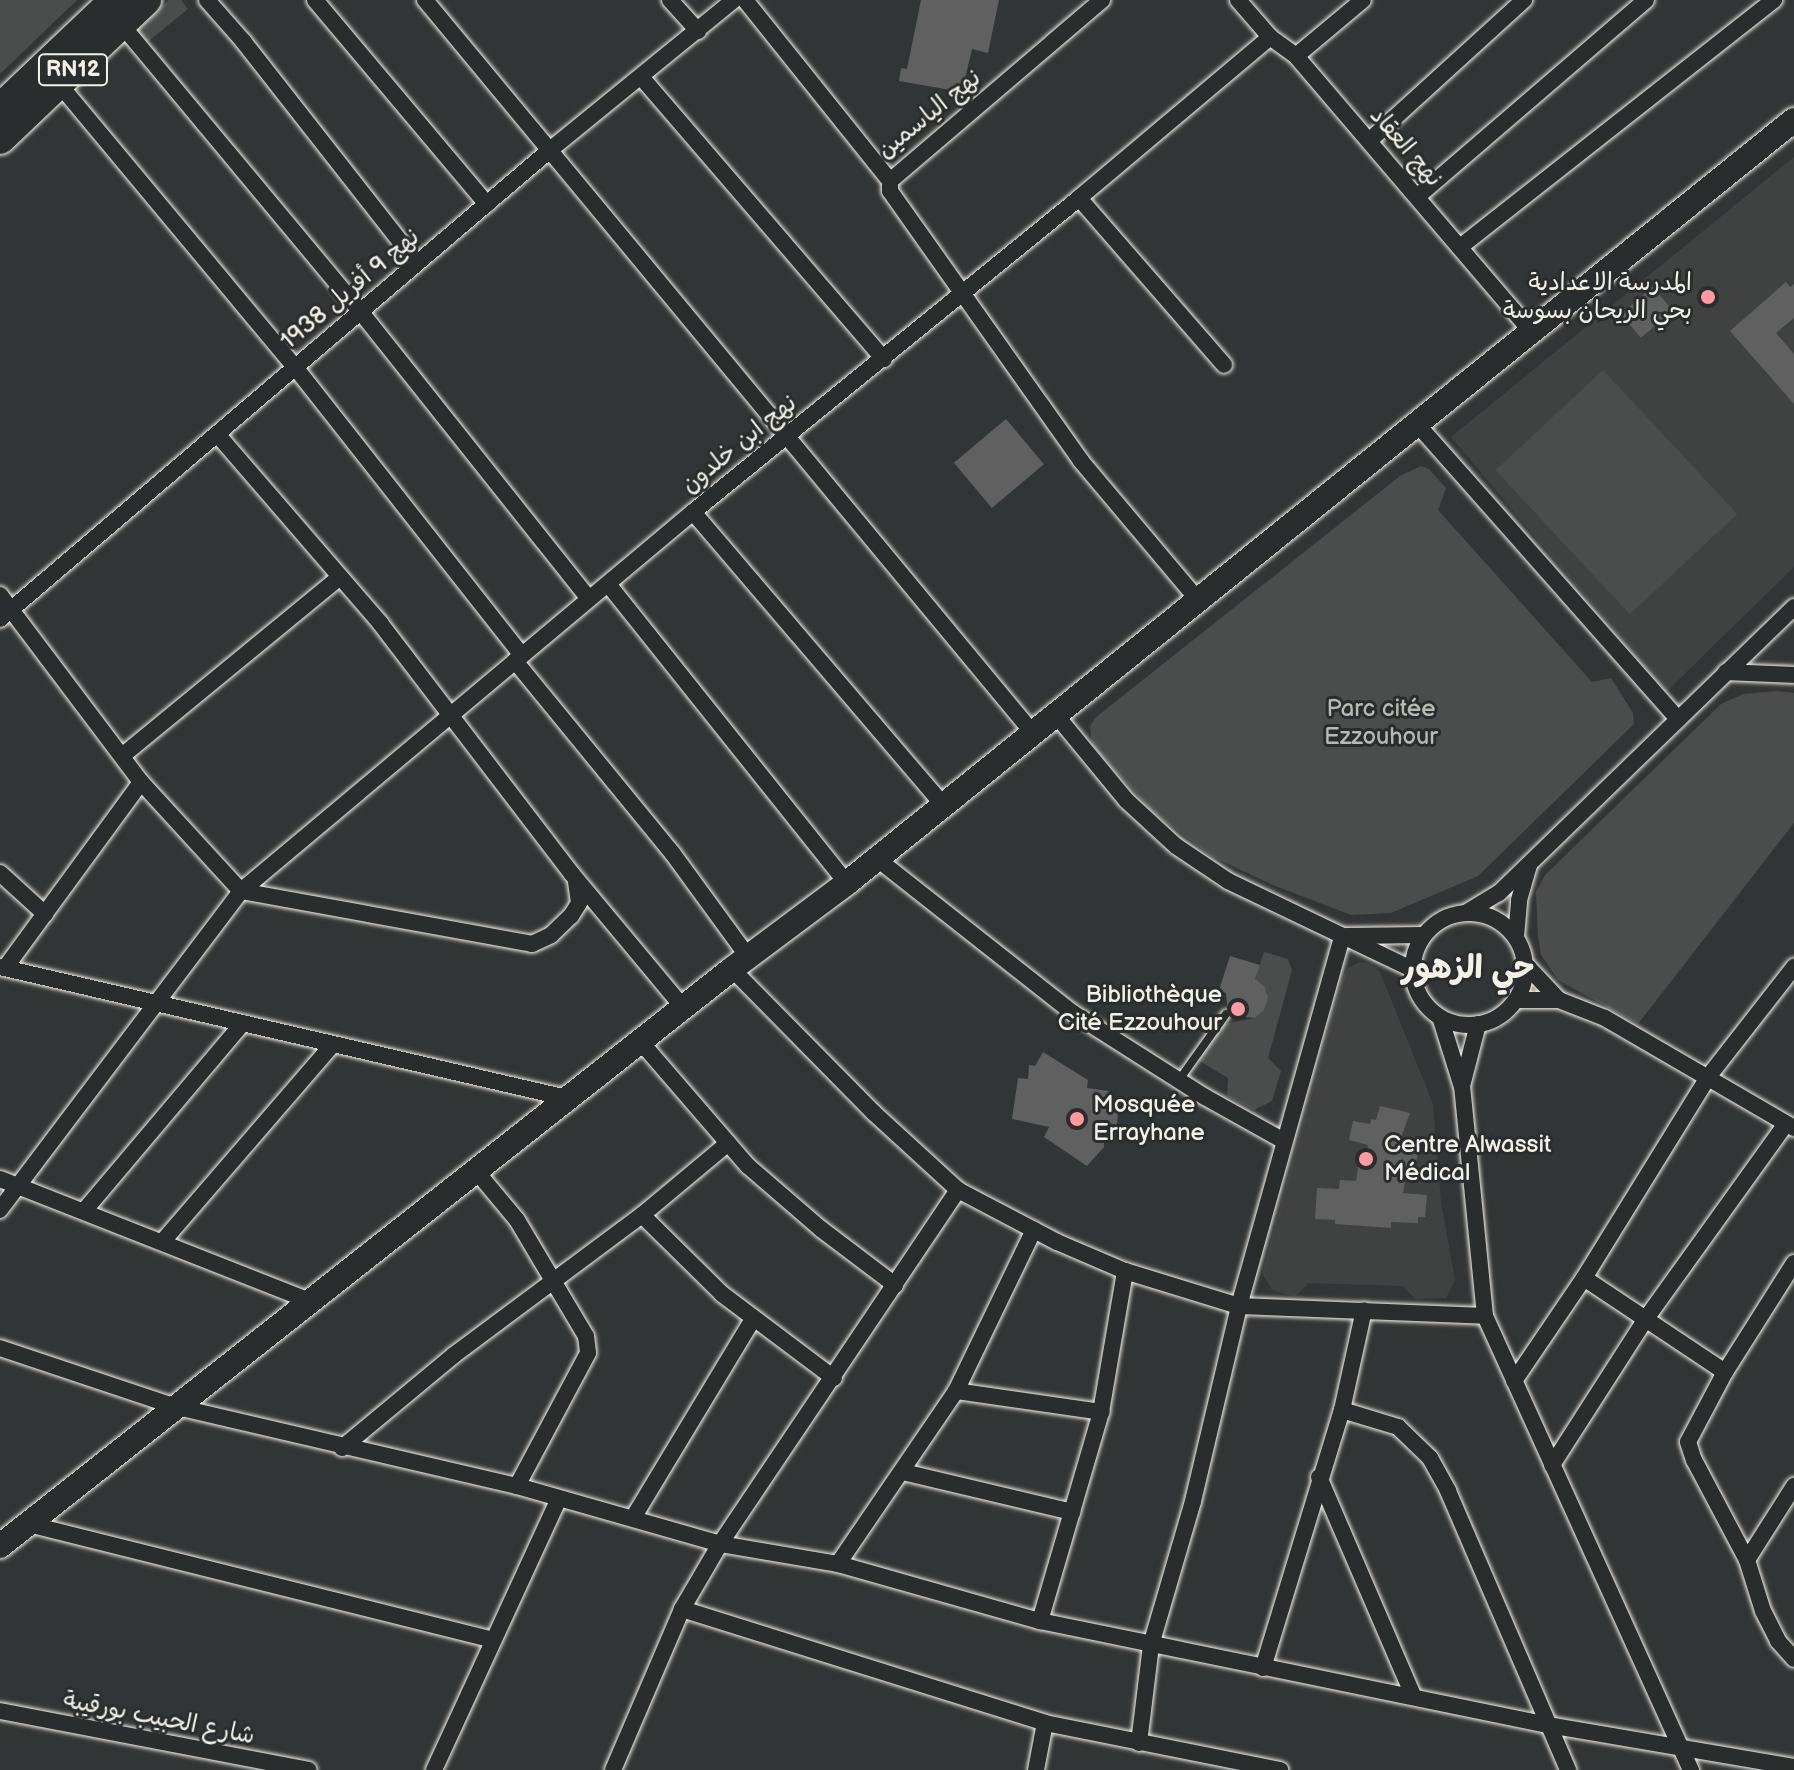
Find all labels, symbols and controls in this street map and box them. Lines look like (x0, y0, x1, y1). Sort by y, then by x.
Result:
road number: RN12 (37, 52, 109, 88)
street label: نهج الياسمين (871, 63, 987, 165)
street label: نهج العقاد (1364, 101, 1448, 193)
street label: نهج 9 أفريل 1938 (275, 223, 425, 355)
place label: المدرسة الاعدادية بحي الريحان بسوسة (1503, 269, 1692, 325)
marker: المدرسة الاعدادية بحي الريحان بسوسة (1699, 288, 1717, 306)
street label: نهج ابن خلدون (676, 389, 802, 499)
park label: Parc citée Ezzouhour (1324, 695, 1438, 751)
district label: حي الزهور (1401, 950, 1535, 988)
place label: Bibliothèque Cité Ezzouhour (1058, 981, 1222, 1037)
marker: Bibliothèque Cité Ezzouhour (1229, 1000, 1247, 1018)
place label: Mosquée Errayhane (1093, 1091, 1205, 1147)
marker: Mosquée Errayhane (1068, 1110, 1086, 1128)
place label: Centre Alwassit Médical (1384, 1131, 1551, 1187)
marker: Centre Alwassit Médical (1355, 1148, 1377, 1170)
street label: شارع الحبيب بورقيبة (61, 1685, 257, 1751)

